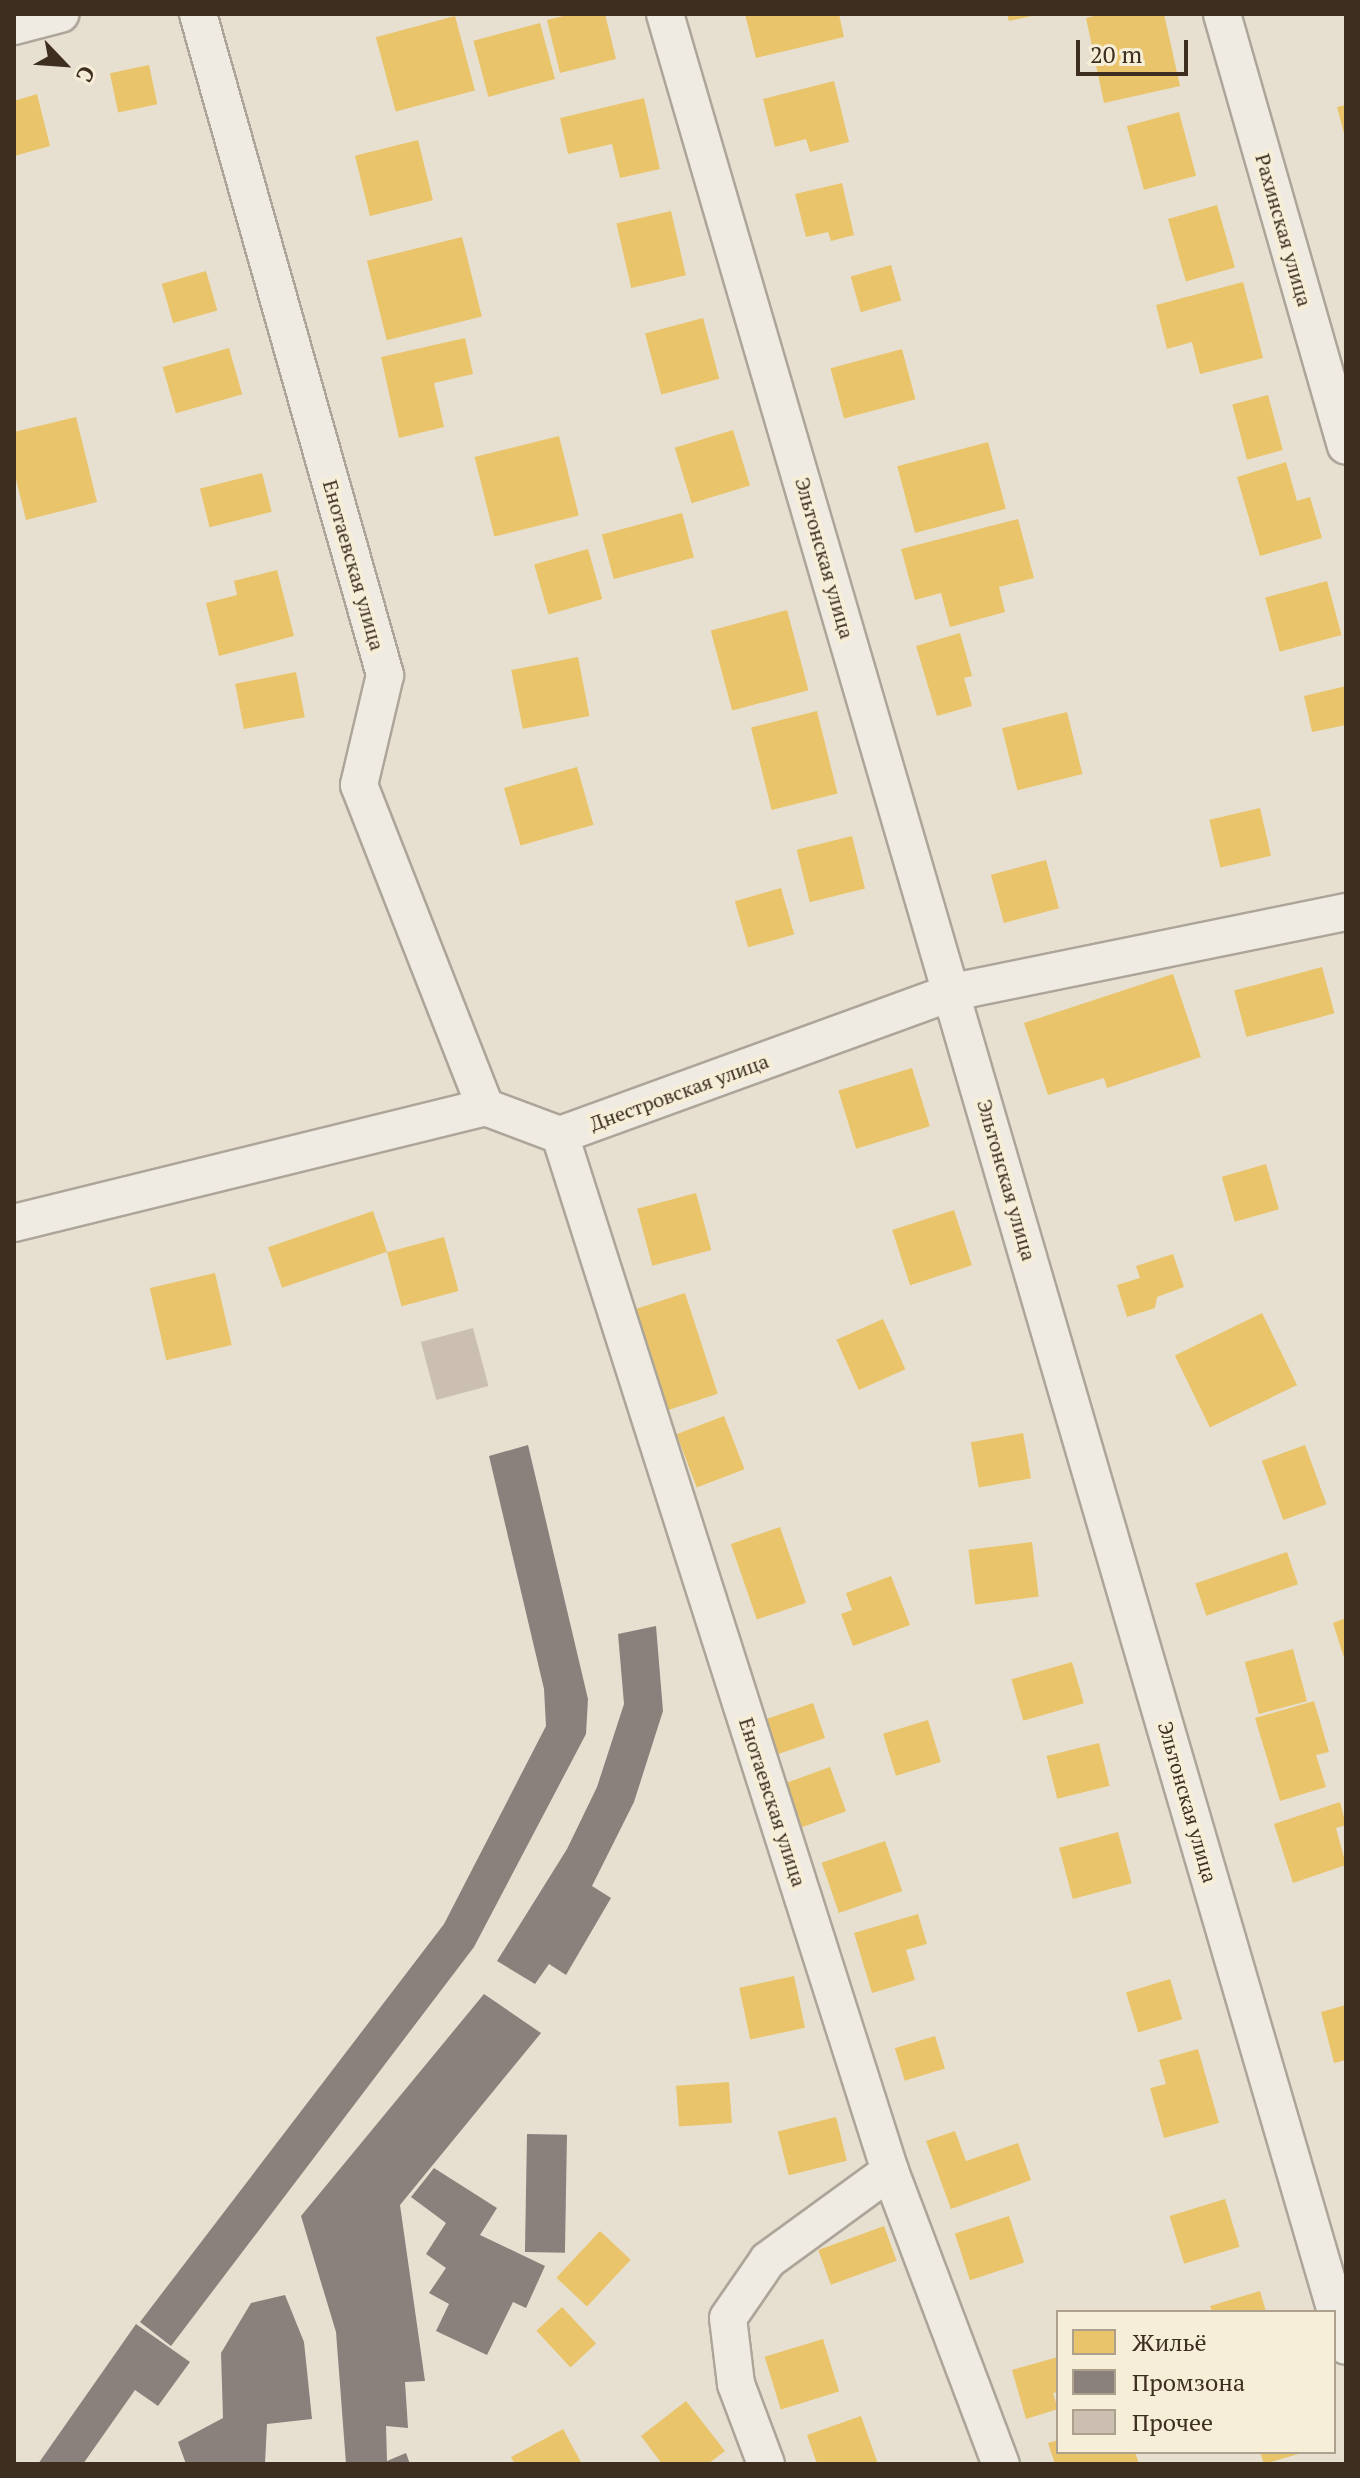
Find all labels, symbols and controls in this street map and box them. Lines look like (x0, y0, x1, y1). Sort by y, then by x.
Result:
north arrow (24, 24, 104, 104)
scale bar (1080, 24, 1192, 74)
text: 20 m (1090, 38, 1142, 70)
text: С (70, 62, 102, 87)
street label: Рахинская улица (1251, 151, 1317, 309)
street label: Эльтонская улица (791, 475, 859, 641)
street label: Енотаевская улица (318, 477, 390, 653)
street label: Днестровская улица (586, 1048, 772, 1136)
street label: Эльтонская улица (973, 1097, 1041, 1263)
street label: Енотаевская улица (734, 1715, 812, 1889)
street label: Эльтонская улица (1154, 1719, 1222, 1885)
legend (1056, 2310, 1336, 2454)
text: Жильё (1132, 2326, 1206, 2358)
text: Промзона (1132, 2366, 1245, 2398)
text: Прочее (1132, 2406, 1213, 2438)

